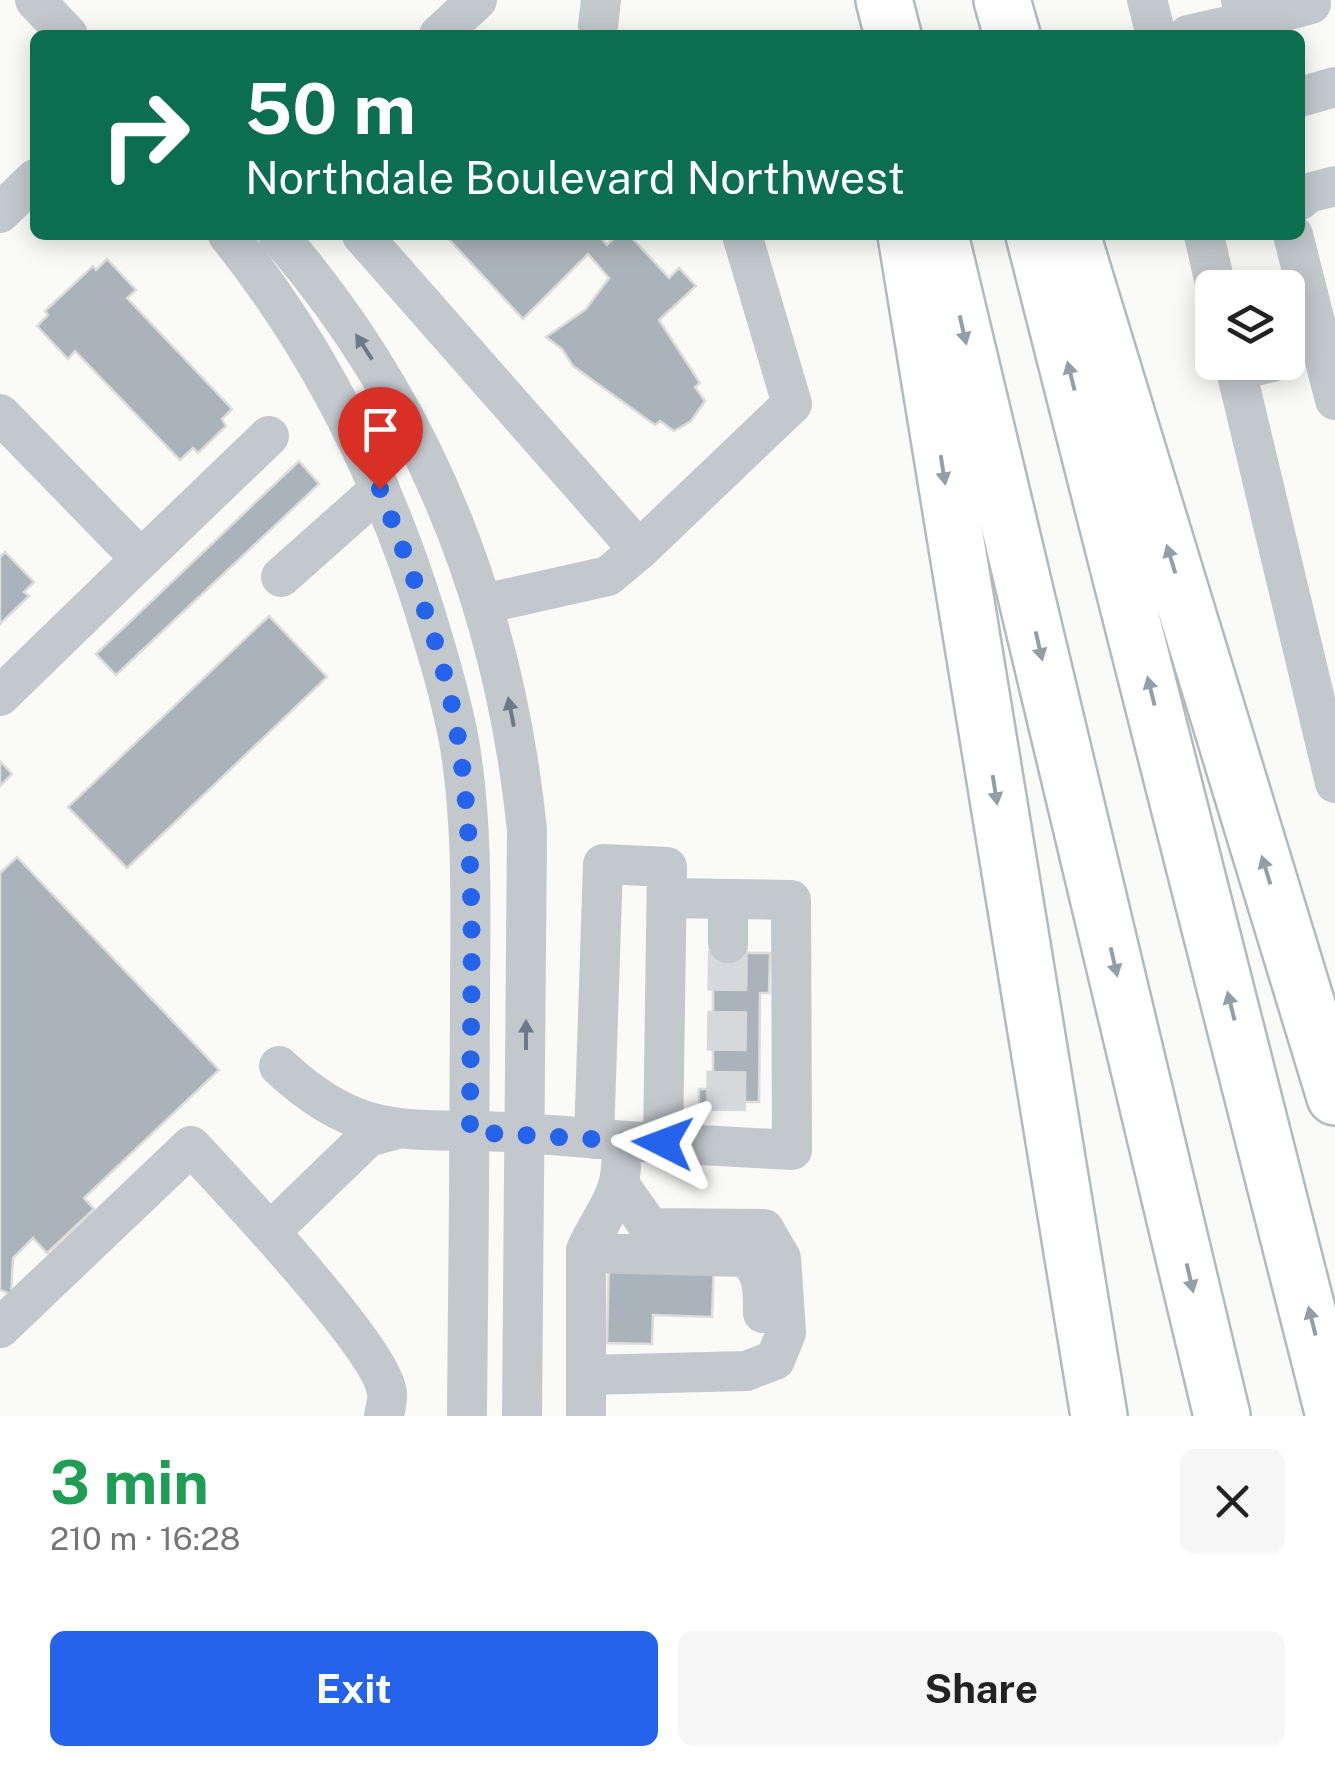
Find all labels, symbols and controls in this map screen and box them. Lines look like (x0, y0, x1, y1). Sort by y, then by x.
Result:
text: 50 m (245, 67, 416, 150)
icon: right (80, 70, 210, 200)
text: Northdale Boulevard Northwest (245, 151, 905, 204)
map controls (1195, 270, 1305, 380)
button: layers (1195, 270, 1305, 380)
one-way arrow (956, 315, 971, 346)
one-way arrow (355, 334, 373, 361)
one-way arrow (1062, 360, 1078, 391)
pin (338, 387, 423, 490)
icon: arrive (353, 402, 408, 457)
one-way arrow (936, 454, 951, 486)
one-way arrow (1163, 543, 1178, 574)
one-way arrow (1032, 631, 1047, 662)
one-way arrow (1143, 675, 1158, 706)
one-way arrow (502, 696, 518, 727)
one-way arrow (988, 775, 1004, 807)
one-way arrow (1258, 854, 1273, 884)
one-way arrow (1107, 947, 1122, 978)
one-way arrow (1223, 990, 1239, 1021)
one-way arrow (518, 1019, 534, 1051)
position arrow (611, 1091, 715, 1195)
one-way arrow (1183, 1263, 1198, 1294)
one-way arrow (1303, 1305, 1319, 1336)
text: 3 min (50, 1447, 209, 1518)
button: close (1180, 1449, 1285, 1554)
text: 210 m · 16:28 (50, 1520, 240, 1557)
button: Exit (50, 1631, 658, 1746)
button: Share (678, 1631, 1285, 1746)

